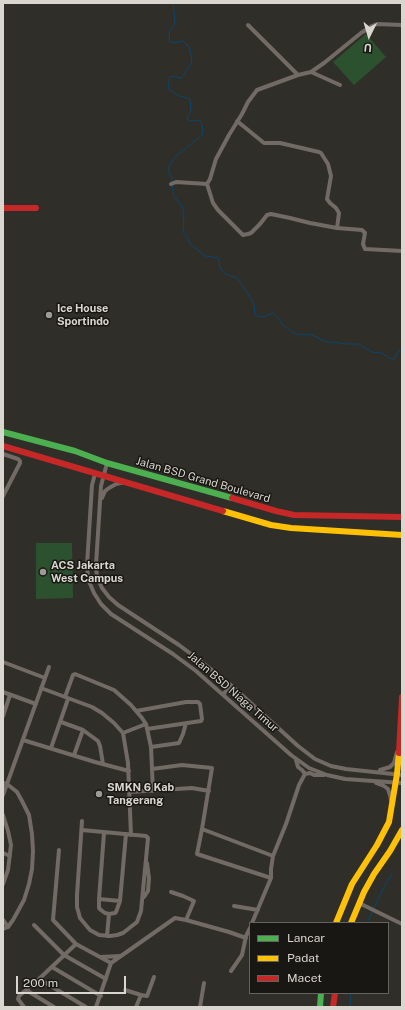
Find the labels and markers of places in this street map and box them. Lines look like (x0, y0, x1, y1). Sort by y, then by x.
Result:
place label: Ice House Sportindo (57, 302, 109, 328)
marker: Ice House Sportindo (44, 310, 54, 320)
place label: ACS Jakarta West Campus (51, 559, 123, 585)
marker: ACS Jakarta West Campus (38, 567, 48, 577)
place label: SMKN 6 Kab Tangerang (107, 781, 174, 807)
marker: SMKN 6 Kab Tangerang (94, 789, 104, 799)

